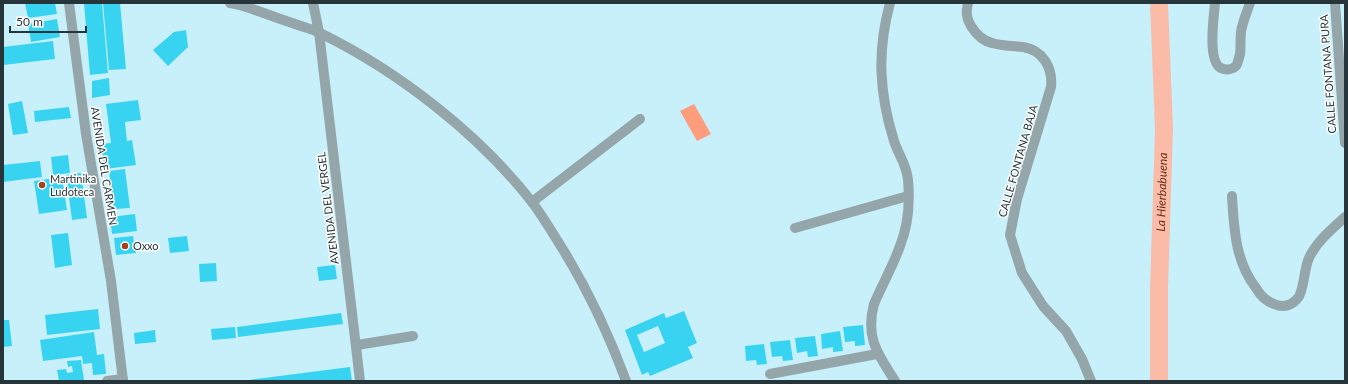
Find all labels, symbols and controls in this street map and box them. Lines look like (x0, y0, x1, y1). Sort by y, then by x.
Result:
scale bar (10, 8, 86, 34)
text: 50 m (16, 14, 43, 29)
street label: CALLE FONTANA PURA (1317, 14, 1338, 134)
street label: CALLE FONTANA BAJA (995, 103, 1040, 219)
street label: AVENIDA DEL CARMEN (89, 106, 120, 226)
street label: AVENIDA DEL VERGEL (314, 151, 341, 265)
water label: La Hierbabuena (1153, 152, 1170, 232)
place label: Martinika Ludoteca (50, 172, 96, 198)
marker: Martinika Ludoteca (37, 180, 47, 190)
place label: Oxxo (133, 239, 159, 252)
marker: Oxxo (120, 241, 130, 251)

